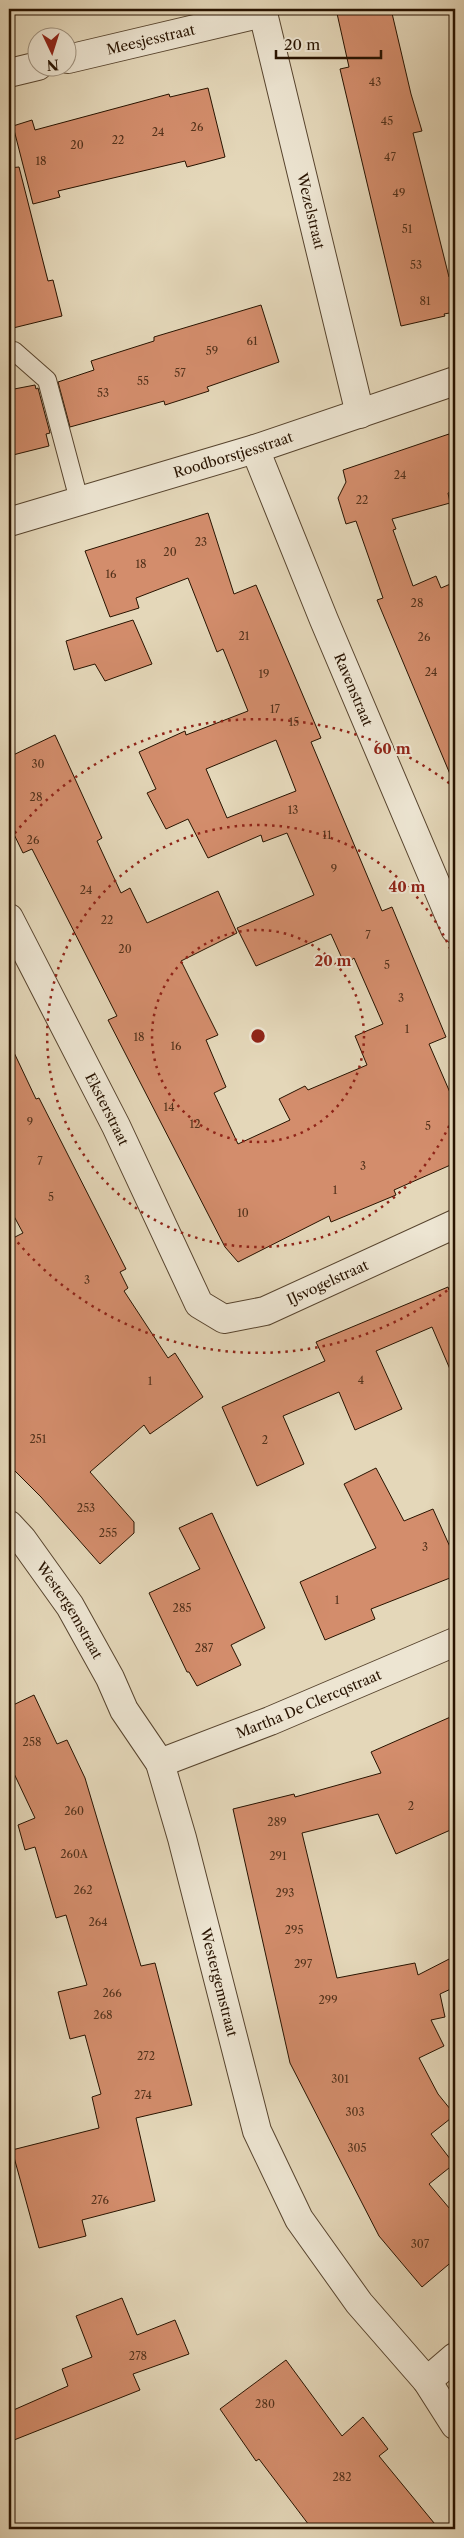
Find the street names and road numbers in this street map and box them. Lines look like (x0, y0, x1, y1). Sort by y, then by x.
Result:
street label: Meesjesstraat (105, 20, 197, 59)
street label: Wezelstraat (293, 170, 329, 251)
street label: Roodborstjesstraat (171, 428, 295, 482)
street label: Ravenstraat (330, 650, 377, 729)
street label: Eksterstraat (81, 1070, 133, 1149)
street label: IJsvogelstraat (284, 1256, 371, 1309)
street label: Westergemstraat (32, 1557, 107, 1662)
street label: Martha De Clercqstraat (233, 1666, 384, 1742)
street label: Westergemstraat (196, 1925, 241, 2039)

